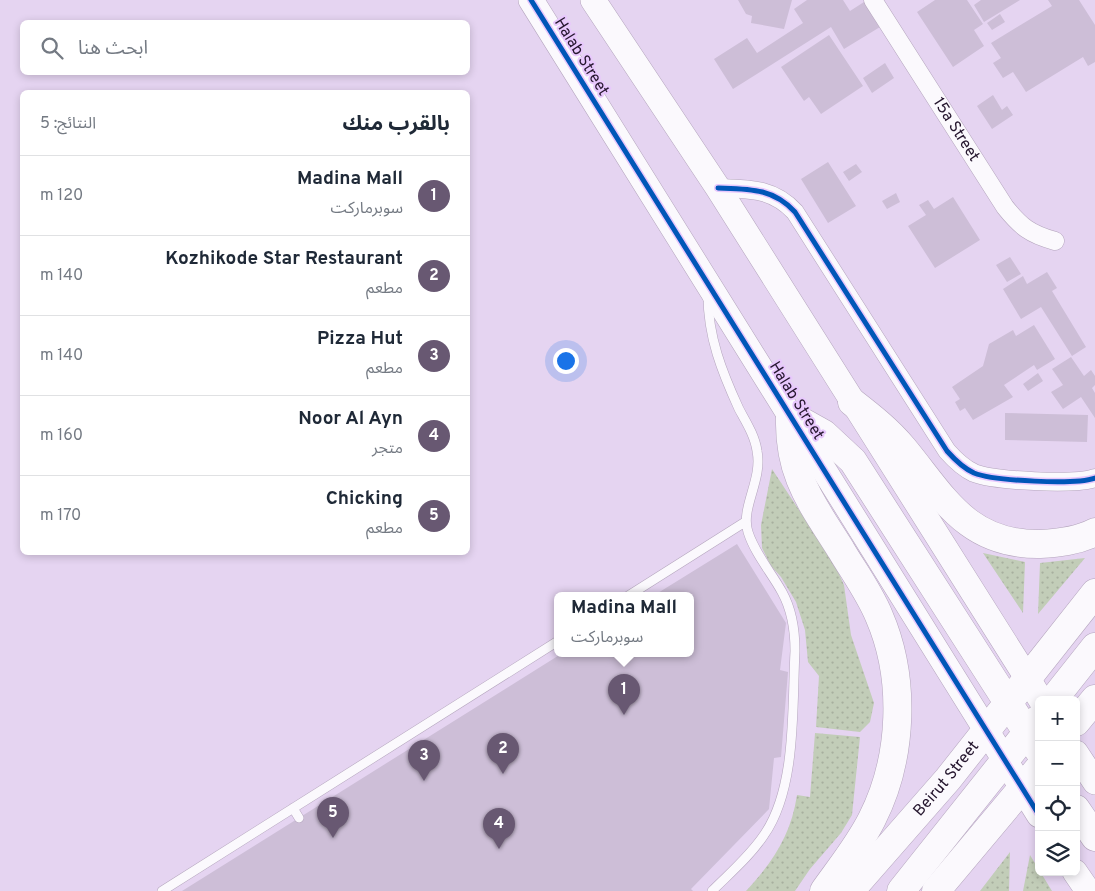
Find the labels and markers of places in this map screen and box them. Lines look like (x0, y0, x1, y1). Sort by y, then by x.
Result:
pin: 1 (608, 674, 640, 715)
pin: 2 (487, 733, 519, 774)
pin: 3 (408, 740, 440, 781)
pin: 5 (317, 797, 349, 838)
pin: 4 (483, 808, 515, 849)

